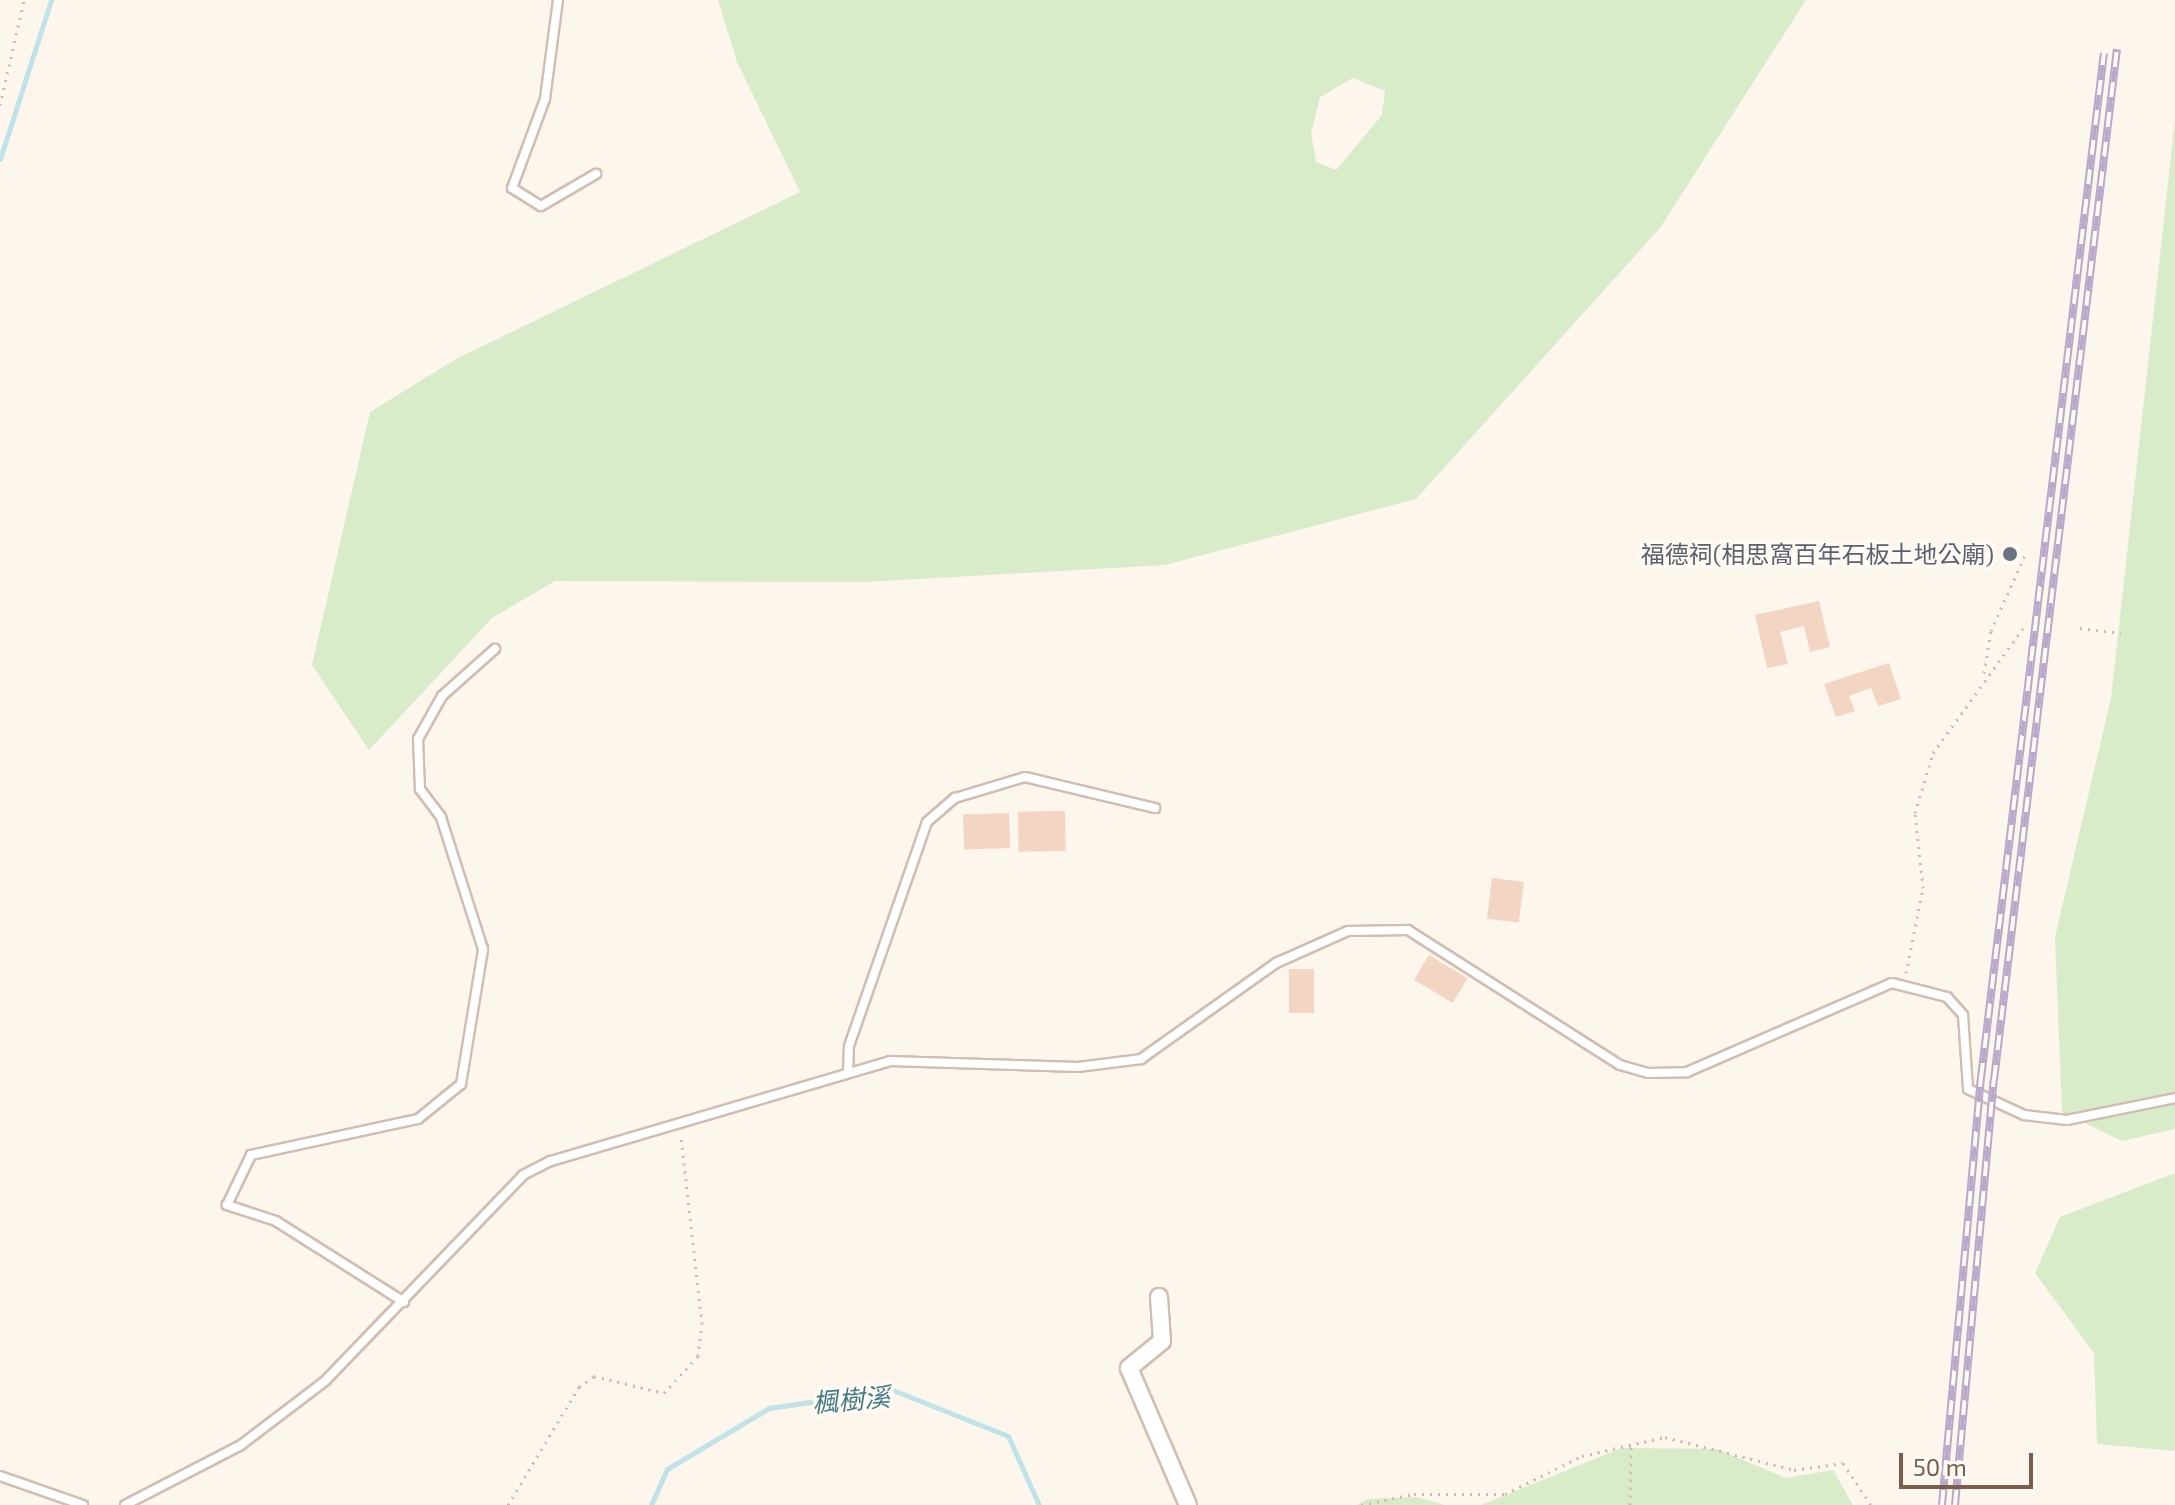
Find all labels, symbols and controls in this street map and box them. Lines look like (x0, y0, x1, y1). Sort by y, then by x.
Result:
place label: 福德祠(相思窩百年石板土地公廟) (1641, 540, 1994, 568)
marker: 福德祠(相思窩百年石板土地公廟) (2001, 545, 2019, 563)
water label: 楓樹溪 (811, 1380, 891, 1418)
scale bar (1903, 1437, 2037, 1487)
text: 50 m (1913, 1452, 1967, 1481)

